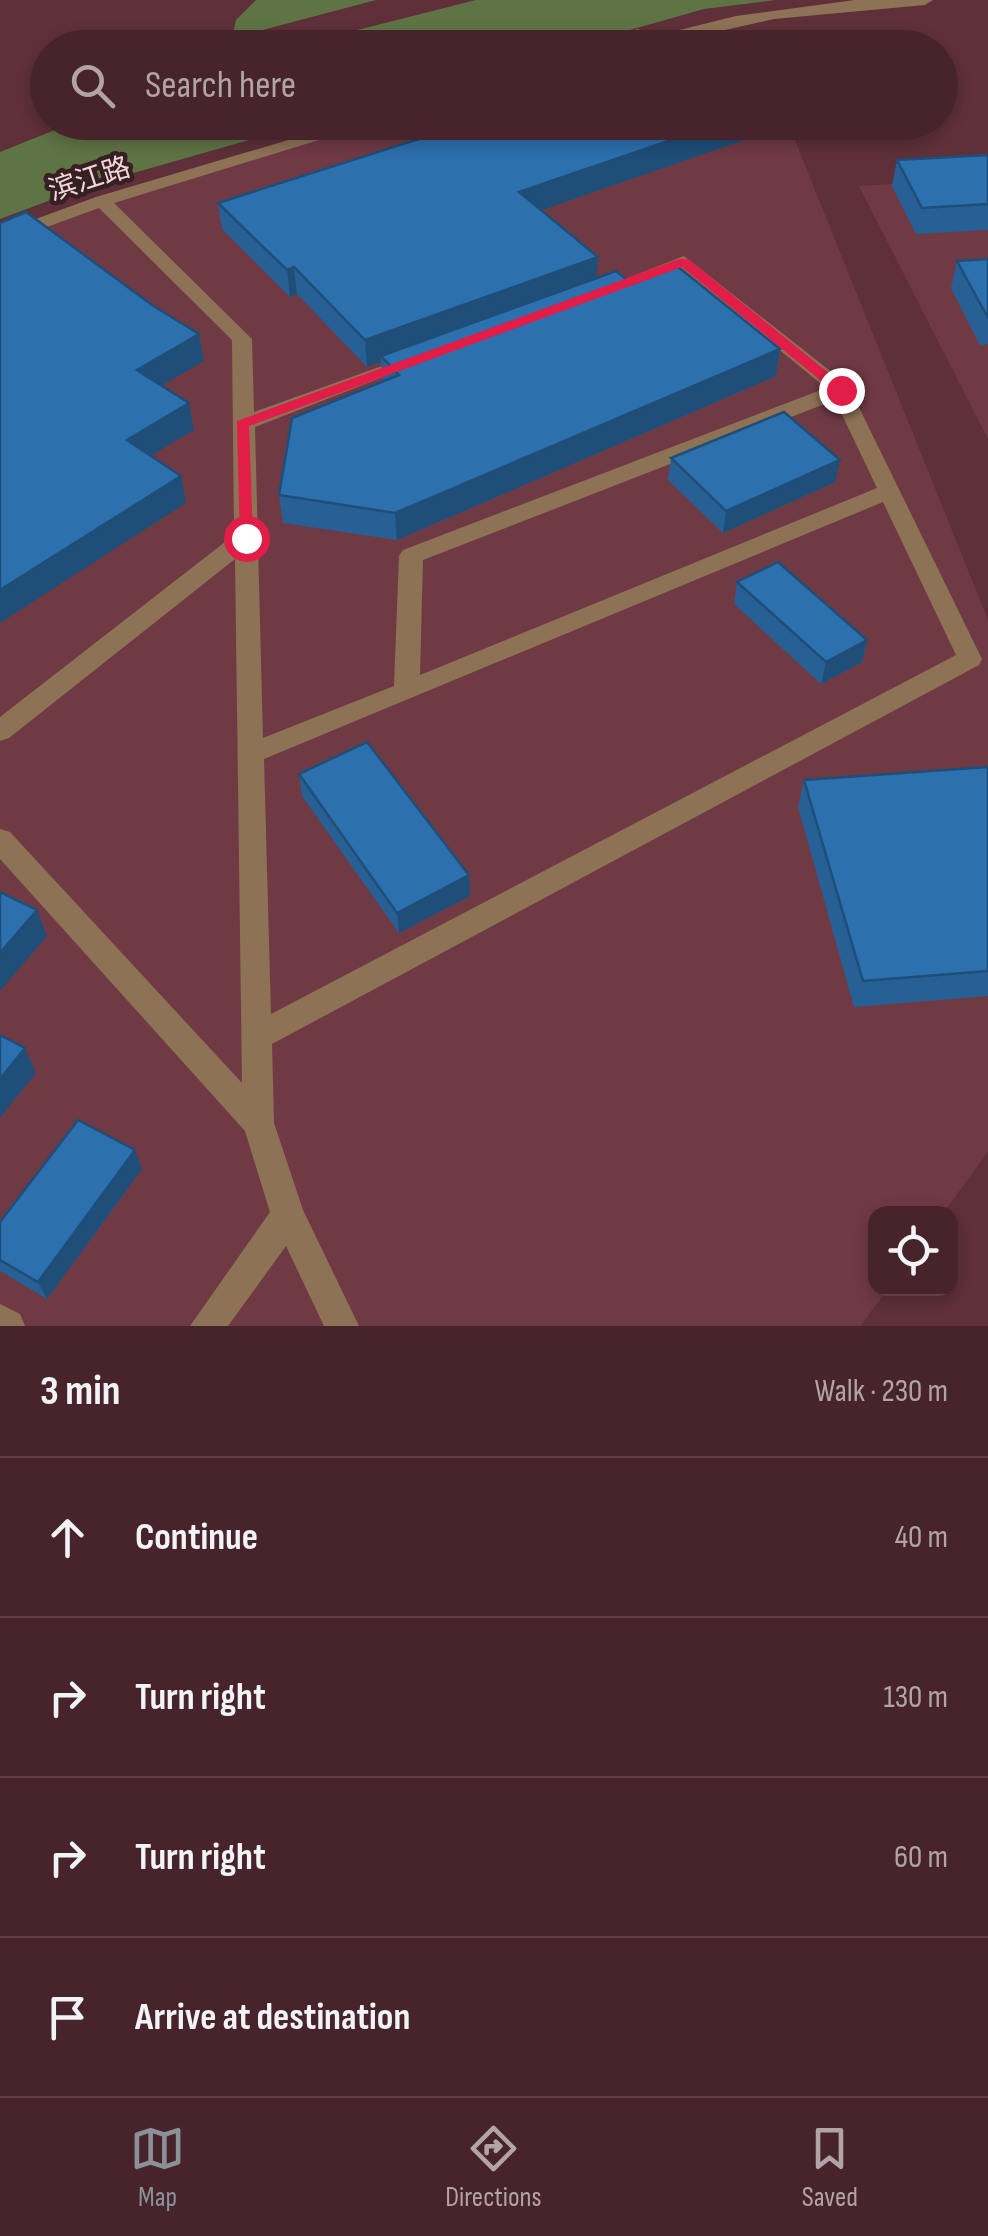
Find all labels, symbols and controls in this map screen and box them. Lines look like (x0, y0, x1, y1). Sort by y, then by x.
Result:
search box (30, 30, 958, 140)
icon: search (65, 58, 120, 113)
text: Search here (145, 63, 296, 108)
street label: 滨江路 (44, 151, 135, 208)
route end (819, 368, 865, 414)
route start (224, 516, 270, 562)
map controls (868, 1206, 958, 1296)
button: locate (868, 1206, 958, 1296)
text: 3 min (40, 1366, 120, 1417)
text: Walk · 230 m (814, 1372, 948, 1411)
icon: ahead (40, 1510, 95, 1565)
text: Continue (135, 1515, 258, 1560)
text: 40 m (895, 1518, 948, 1557)
icon: right (40, 1670, 95, 1725)
text: Turn right (135, 1675, 266, 1720)
text: 130 m (883, 1678, 948, 1717)
icon: right (40, 1830, 95, 1885)
text: Turn right (135, 1835, 266, 1880)
text: 60 m (894, 1838, 948, 1877)
icon: arrive (40, 1990, 95, 2045)
text: Arrive at destination (135, 1995, 410, 2040)
tab: Map (130, 2121, 185, 2214)
tab: Directions (445, 2121, 542, 2214)
tab: Saved (802, 2121, 858, 2214)

